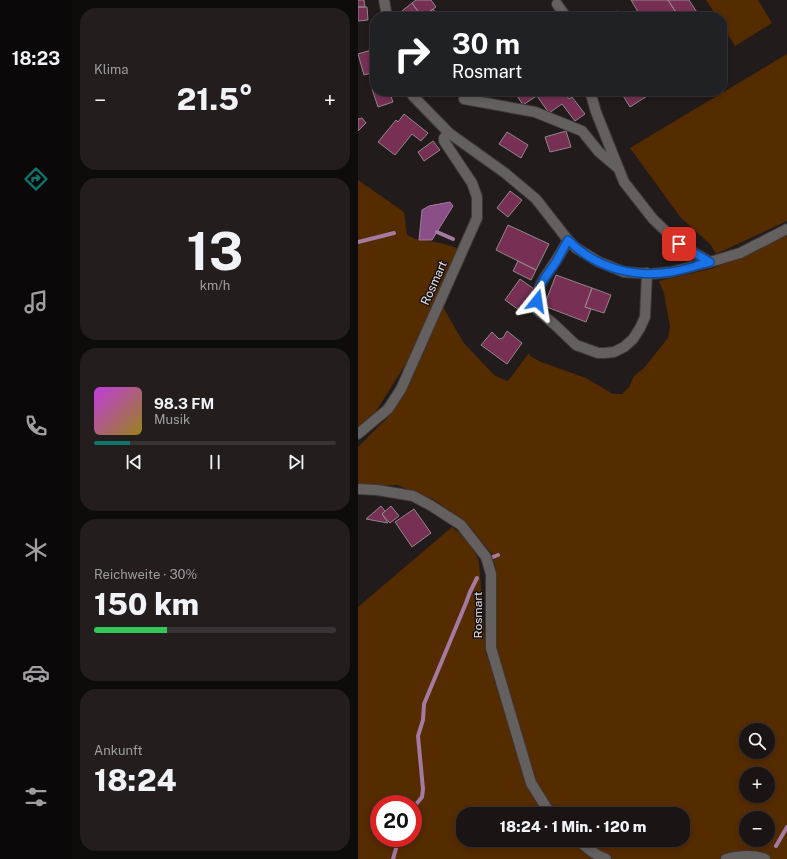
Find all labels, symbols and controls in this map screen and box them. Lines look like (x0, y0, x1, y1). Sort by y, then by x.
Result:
text: 30 m (452, 27, 520, 60)
icon: right (386, 28, 438, 80)
text: 18:23 (12, 48, 60, 69)
text: Rosmart (452, 61, 522, 82)
text: Klima (94, 62, 128, 77)
text: 21.5° (177, 81, 253, 117)
text: − (94, 87, 106, 113)
text: + (324, 87, 336, 113)
icon: directions (22, 165, 50, 193)
text: 13 (187, 221, 243, 282)
pin (662, 227, 696, 261)
icon: arrive (668, 233, 690, 255)
street label: Rosmart (418, 258, 450, 307)
text: km/h (200, 278, 230, 293)
position arrow (516, 280, 558, 322)
icon: music (22, 288, 50, 316)
text: 98.3 FM (154, 395, 214, 412)
icon: phone (22, 412, 50, 440)
text: Musik (154, 412, 190, 427)
icon: previous (123, 451, 145, 473)
icon: pause (204, 451, 226, 473)
icon: next (285, 451, 307, 473)
icon: climate (22, 536, 50, 564)
text: Reichweite · 30% (94, 567, 197, 582)
text: 150 km (94, 586, 199, 622)
street label: Rosmart (471, 591, 485, 638)
icon: car (22, 659, 50, 687)
map controls (739, 723, 775, 847)
button: search (739, 723, 775, 759)
text: Ankunft (94, 743, 143, 758)
text: 18:24 (94, 762, 177, 798)
button: + (739, 767, 775, 803)
icon: filters (22, 783, 50, 811)
speed limit sign: 20 (370, 795, 422, 847)
button: − (739, 811, 775, 847)
text: 18:24 · 1 Min. · 120 m (500, 818, 646, 835)

